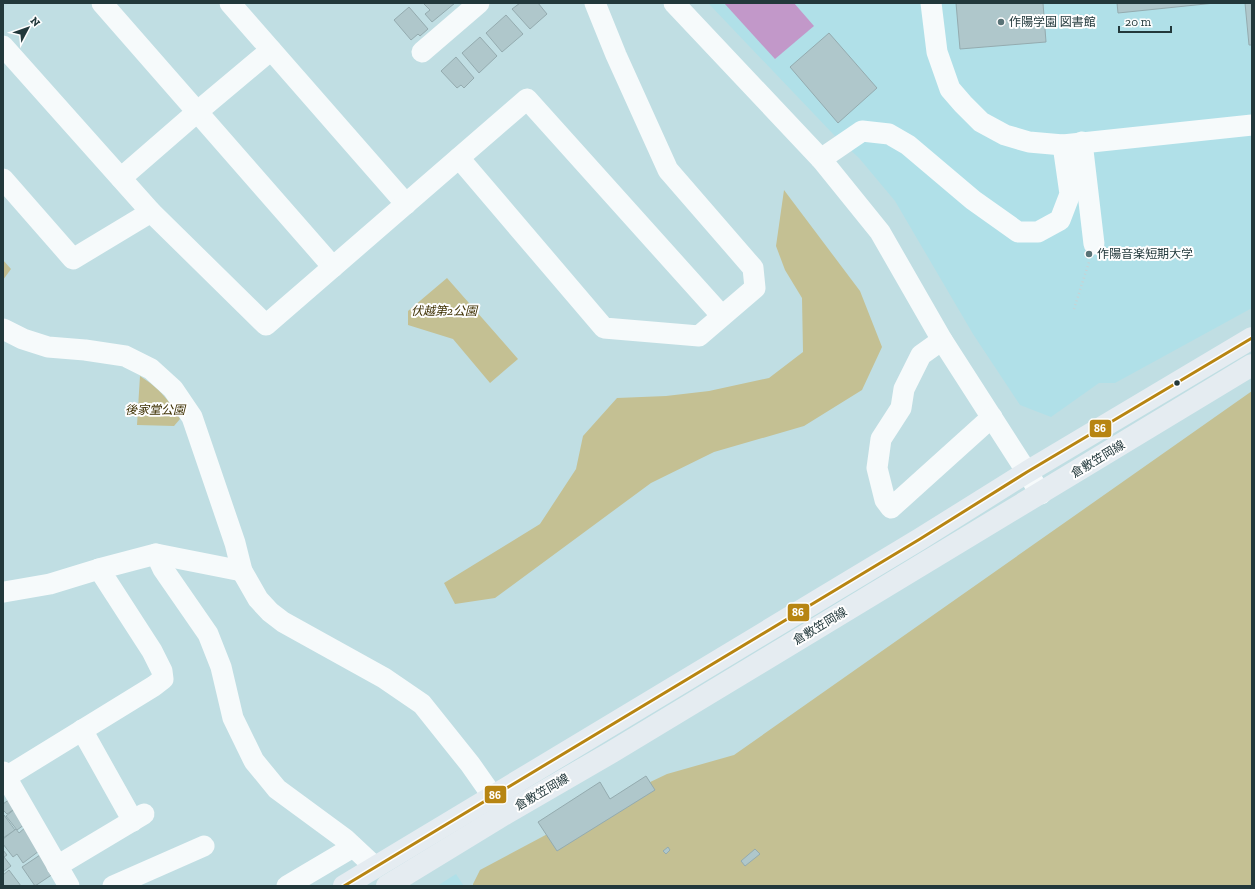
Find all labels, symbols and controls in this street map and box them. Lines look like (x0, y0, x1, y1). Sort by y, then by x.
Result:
north arrow (8, 8, 48, 48)
scale bar (1119, 8, 1171, 34)
text: N (28, 14, 43, 30)
place label: 作陽学園 図書館 (1009, 15, 1096, 29)
text: 20 m (1125, 15, 1152, 29)
marker: 作陽学園 図書館 (996, 17, 1006, 27)
place label: 作陽音楽短期大学 (1097, 247, 1193, 261)
marker: 作陽音楽短期大学 (1084, 249, 1094, 259)
park label: 伏越第2公園 (411, 304, 479, 318)
unlabelled marker (1172, 378, 1182, 388)
park label: 後家堂公園 (125, 403, 187, 417)
line badge: 86 (1089, 419, 1112, 438)
text: 86 (1094, 422, 1106, 435)
street label: 倉敷笠岡線 (1069, 438, 1127, 480)
line badge: 86 (787, 603, 810, 622)
street label: 倉敷笠岡線 (791, 605, 849, 647)
text: 86 (792, 606, 804, 619)
street label: 倉敷笠岡線 (513, 771, 571, 813)
line badge: 86 (484, 785, 507, 804)
text: 86 (489, 789, 501, 802)

